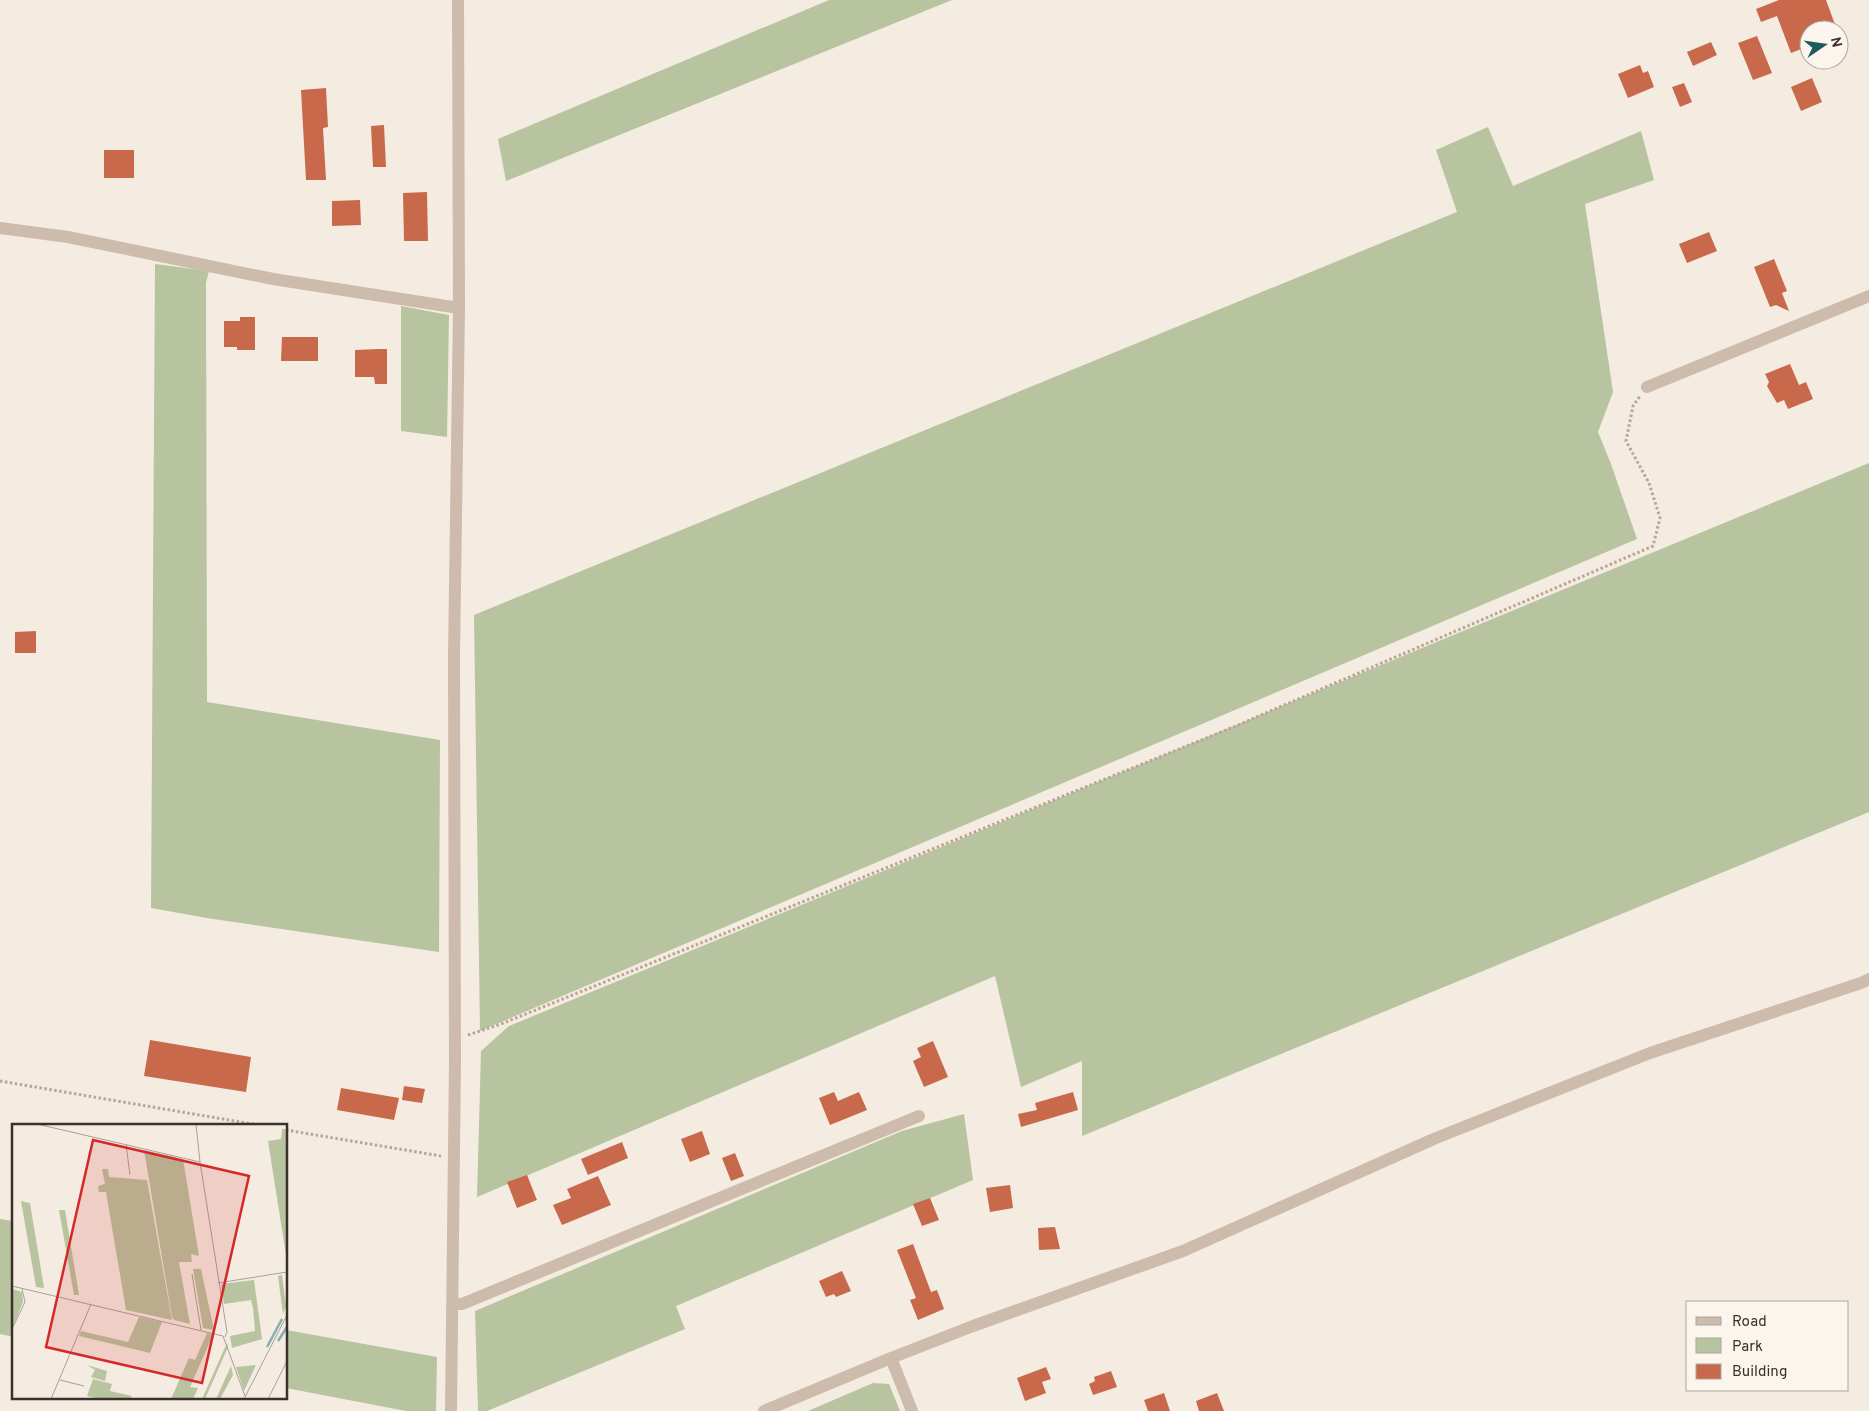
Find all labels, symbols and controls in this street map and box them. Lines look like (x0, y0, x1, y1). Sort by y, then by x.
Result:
north arrow (1799, 20, 1849, 70)
text: N (1826, 36, 1845, 49)
inset map (12, 1124, 288, 1398)
legend (1686, 1301, 1849, 1391)
text: Road (1732, 1313, 1767, 1332)
text: Park (1732, 1338, 1763, 1357)
text: Building (1732, 1363, 1787, 1382)

